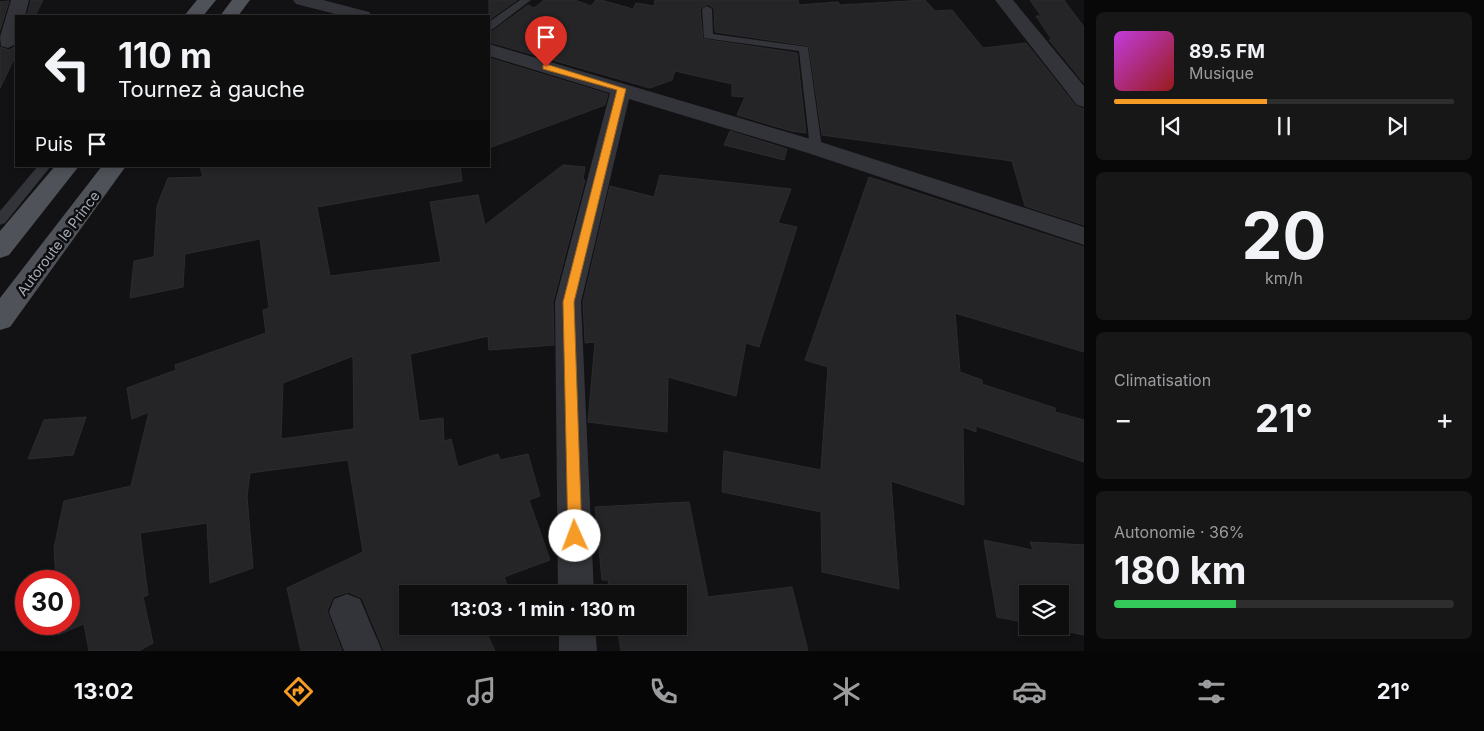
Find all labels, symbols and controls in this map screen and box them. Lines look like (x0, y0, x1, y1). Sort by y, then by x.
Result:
pin (525, 16, 567, 67)
icon: arrive (532, 23, 560, 51)
text: 110 m (118, 34, 212, 76)
icon: left (35, 35, 100, 100)
text: 89.5 FM (1189, 40, 1265, 63)
text: Musique (1189, 63, 1254, 83)
text: Tournez à gauche (118, 76, 305, 102)
icon: previous (1157, 112, 1185, 140)
icon: pause (1270, 112, 1298, 140)
icon: next (1383, 112, 1411, 140)
icon: arrive (83, 130, 111, 158)
text: Puis (35, 133, 73, 156)
street label: Autoroute le Prince (13, 187, 103, 299)
text: 20 (1242, 196, 1326, 275)
text: km/h (1265, 268, 1303, 288)
text: Climatisation (1114, 370, 1211, 390)
text: 21° (1255, 395, 1313, 441)
text: − (1114, 402, 1133, 436)
text: + (1435, 402, 1454, 436)
position arrow (548, 509, 600, 561)
text: Autonomie · 36% (1114, 522, 1245, 542)
text: 180 km (1114, 547, 1246, 593)
speed limit sign: 30 (15, 570, 80, 635)
map controls (1019, 585, 1069, 635)
button: layers (1019, 585, 1069, 635)
text: 13:03 · 1 min · 130 m (451, 598, 635, 621)
icon: directions (281, 674, 316, 709)
icon: music (464, 674, 499, 709)
icon: phone (646, 674, 681, 709)
icon: climate (829, 674, 864, 709)
icon: car (1012, 674, 1047, 709)
icon: filters (1194, 674, 1229, 709)
text: 13:02 (74, 678, 134, 704)
text: 21° (1377, 678, 1410, 704)

